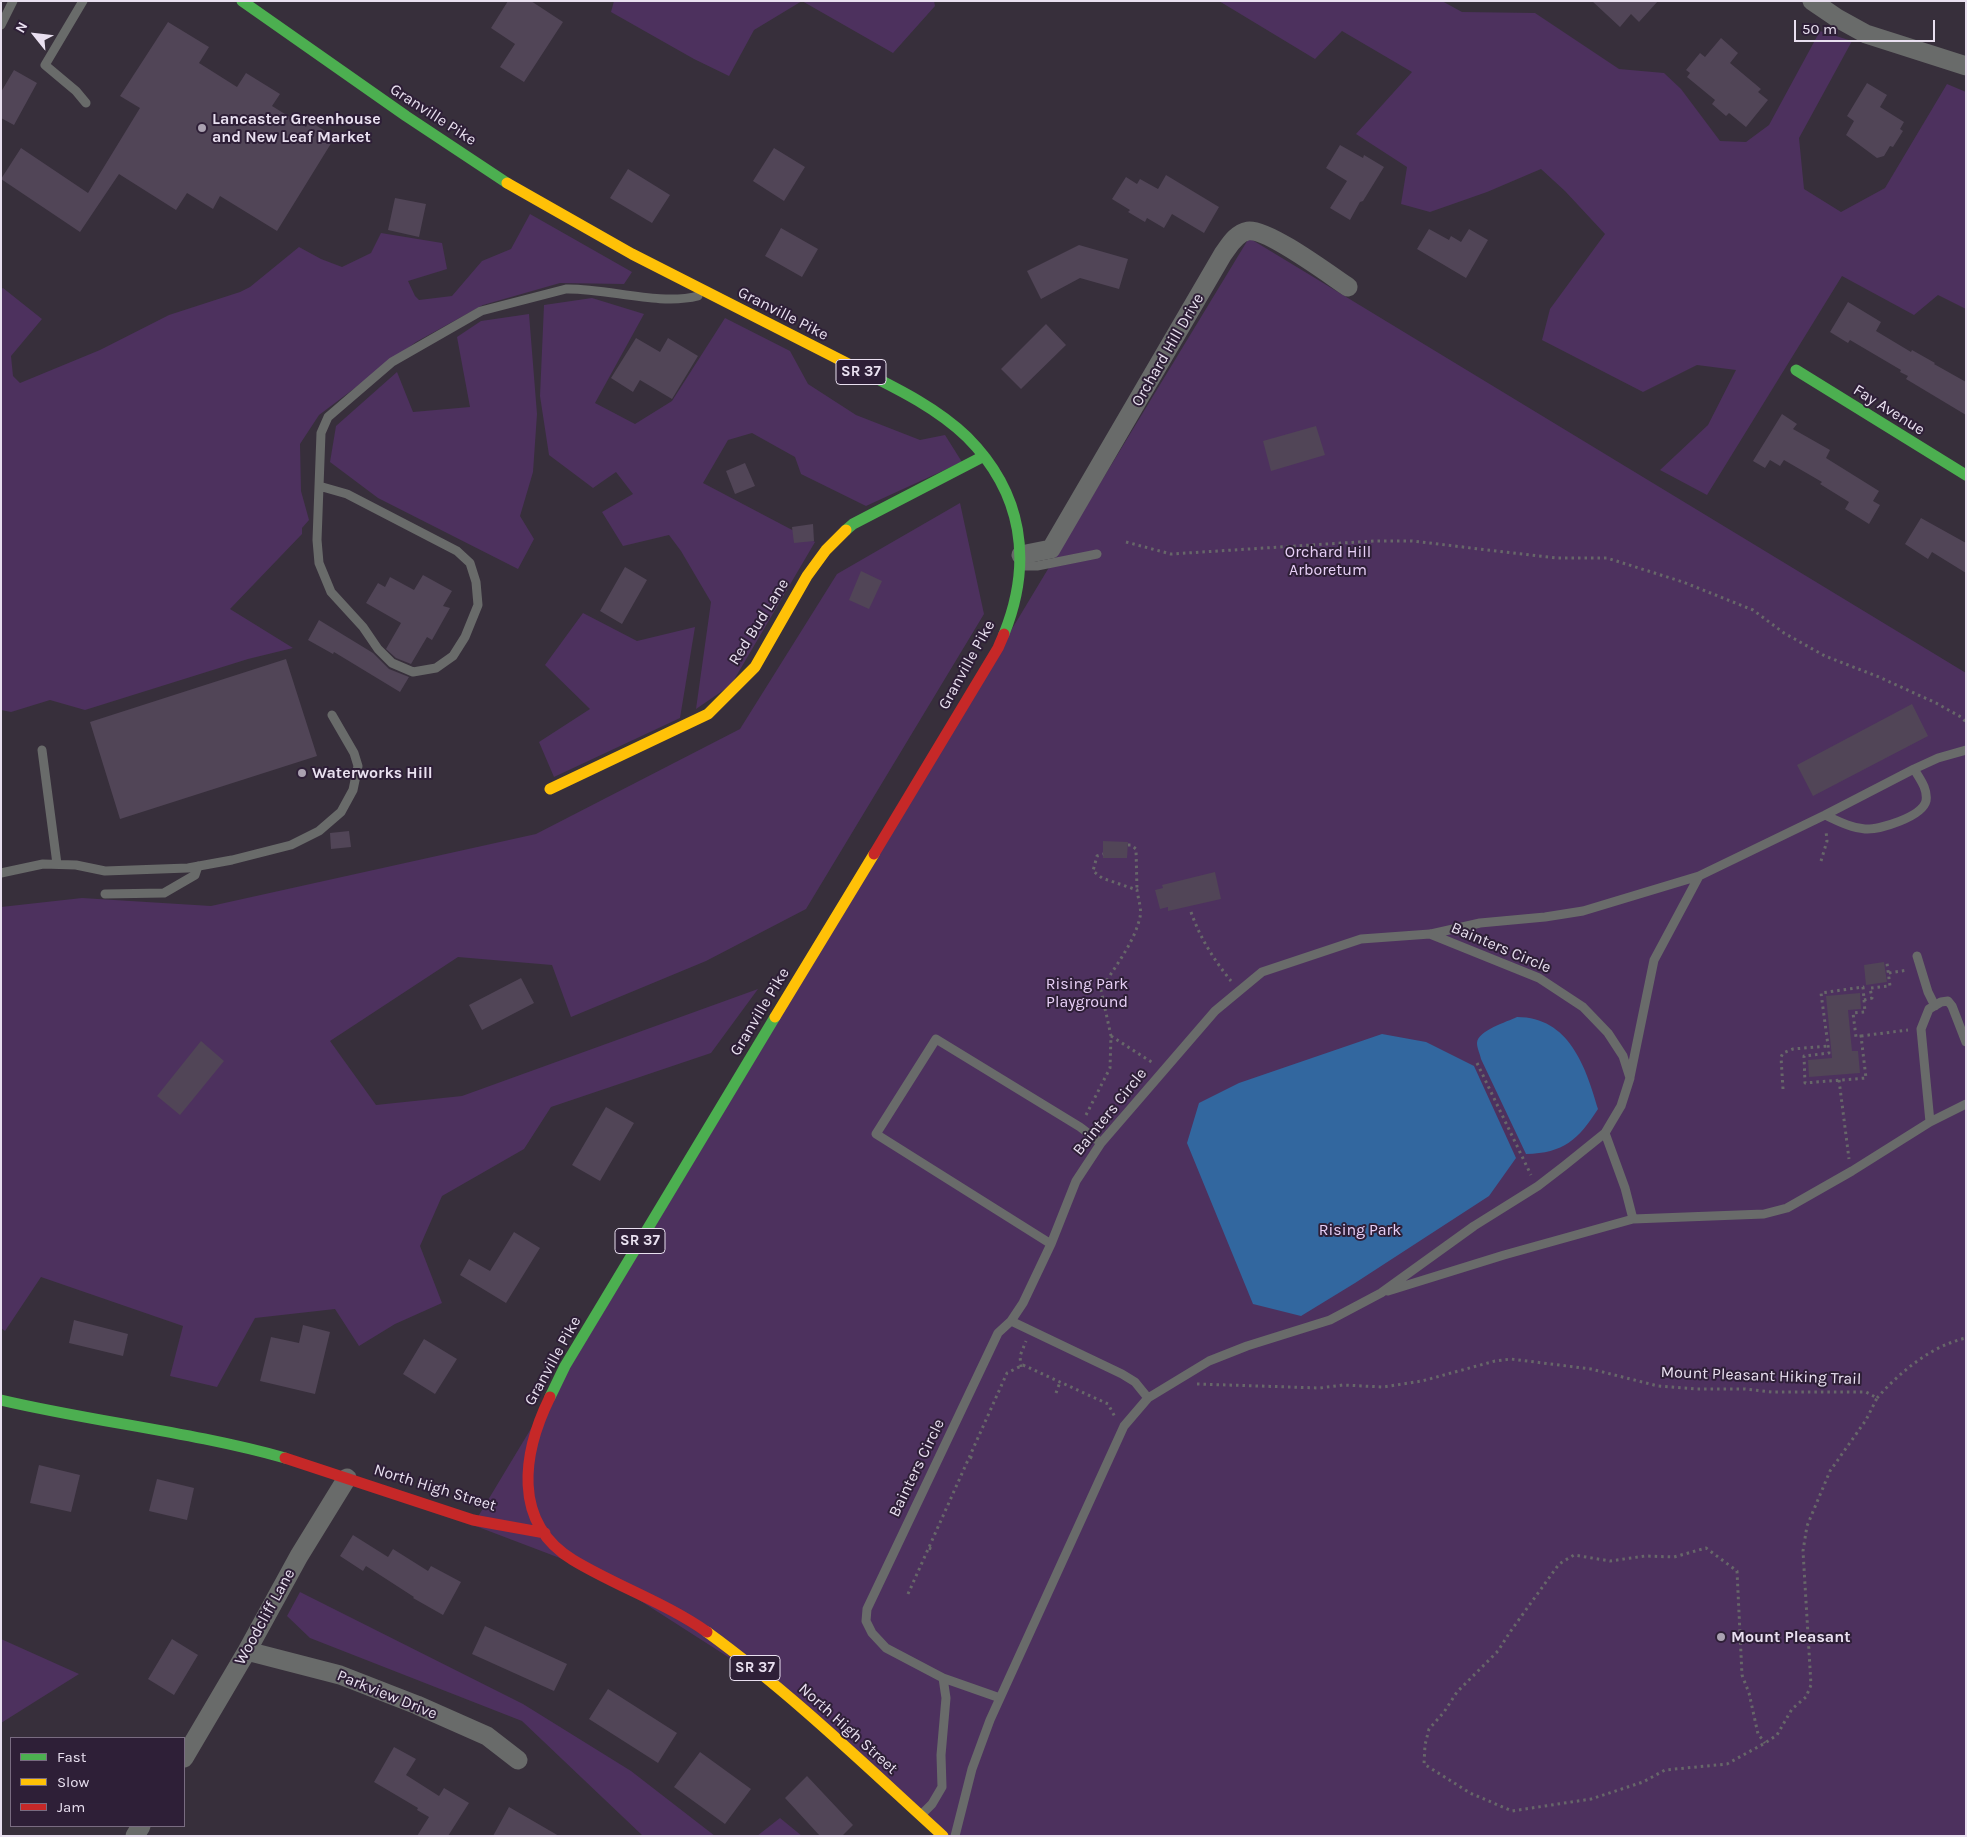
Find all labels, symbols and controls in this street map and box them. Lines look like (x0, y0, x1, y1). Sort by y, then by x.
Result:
north arrow (10, 10, 60, 60)
scale bar (1797, 10, 1938, 42)
text: N (12, 19, 31, 36)
text: 50 m (1802, 20, 1837, 38)
street label: Granville Pike (386, 80, 480, 150)
place label: Lancaster Greenhouse and New Leaf Market (212, 109, 381, 147)
marker: Lancaster Greenhouse and New Leaf Market (196, 122, 208, 134)
street label: Granville Pike (734, 283, 832, 345)
street label: Orchard Hill Drive (1128, 290, 1208, 410)
road number: SR 37 (836, 360, 886, 384)
street label: Fay Avenue (1850, 380, 1928, 440)
park label: Orchard Hill Arboretum (1285, 542, 1371, 580)
street label: Red Bud Lane (725, 575, 793, 669)
street label: Granville Pike (935, 617, 999, 713)
place label: Waterworks Hill (312, 763, 433, 783)
marker: Waterworks Hill (296, 767, 308, 779)
street label: Bainters Circle (1448, 918, 1554, 978)
street label: Granville Pike (726, 965, 794, 1059)
park label: Rising Park Playground (1046, 974, 1128, 1012)
street label: Bainters Circle (1069, 1064, 1151, 1160)
park label: Rising Park (1319, 1220, 1401, 1240)
road number: SR 37 (615, 1228, 665, 1254)
street label: Granville Pike (521, 1313, 585, 1409)
street label: Mount Pleasant Hiking Trail (1660, 1363, 1862, 1389)
street label: Bainters Circle (885, 1416, 949, 1520)
street label: North High Street (372, 1460, 498, 1516)
street label: Woodcliff Lane (231, 1565, 299, 1669)
place label: Mount Pleasant (1731, 1627, 1850, 1647)
marker: Mount Pleasant (1715, 1631, 1727, 1643)
road number: SR 37 (730, 1656, 780, 1680)
street label: Parkview Drive (334, 1666, 440, 1724)
street label: North High Street (794, 1679, 902, 1779)
legend (10, 1737, 185, 1827)
text: Fast (57, 1748, 86, 1766)
text: Slow (57, 1773, 89, 1791)
text: Jam (57, 1798, 85, 1816)

